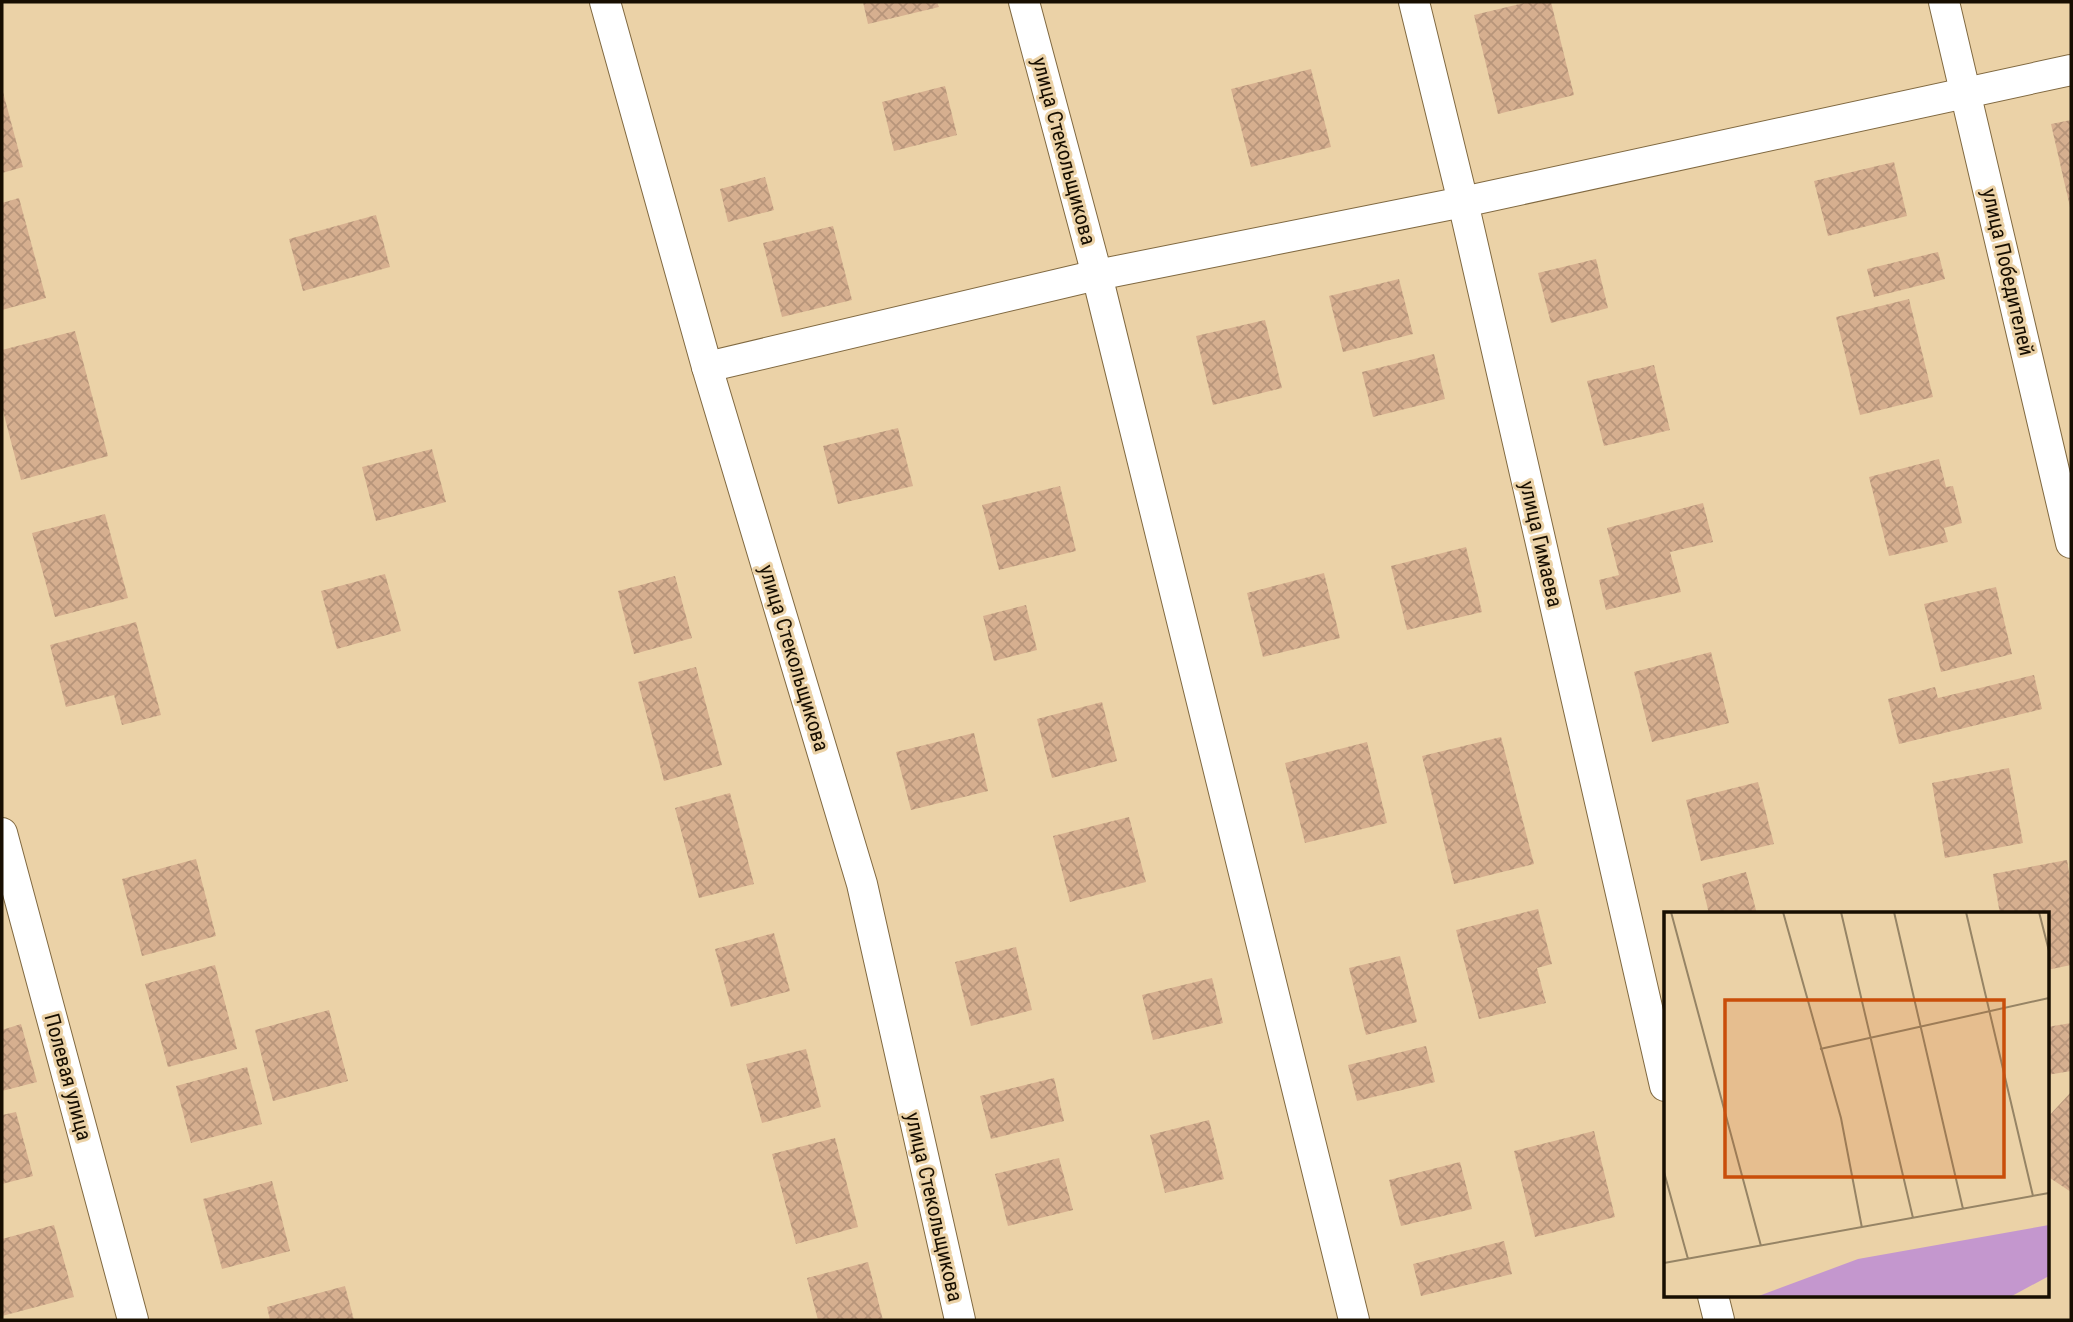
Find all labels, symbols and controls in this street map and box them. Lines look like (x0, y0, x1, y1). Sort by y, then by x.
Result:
street label: улица Стекольщикова (1027, 54, 1101, 248)
street label: улица Победителей (1977, 186, 2039, 358)
street label: улица Гимаева (1515, 479, 1567, 609)
street label: улица Стекольщикова (754, 562, 834, 754)
inset map (1664, 912, 2048, 1298)
street label: Полевая улица (40, 1011, 96, 1143)
street label: улица Стекольщикова (901, 1110, 967, 1304)

